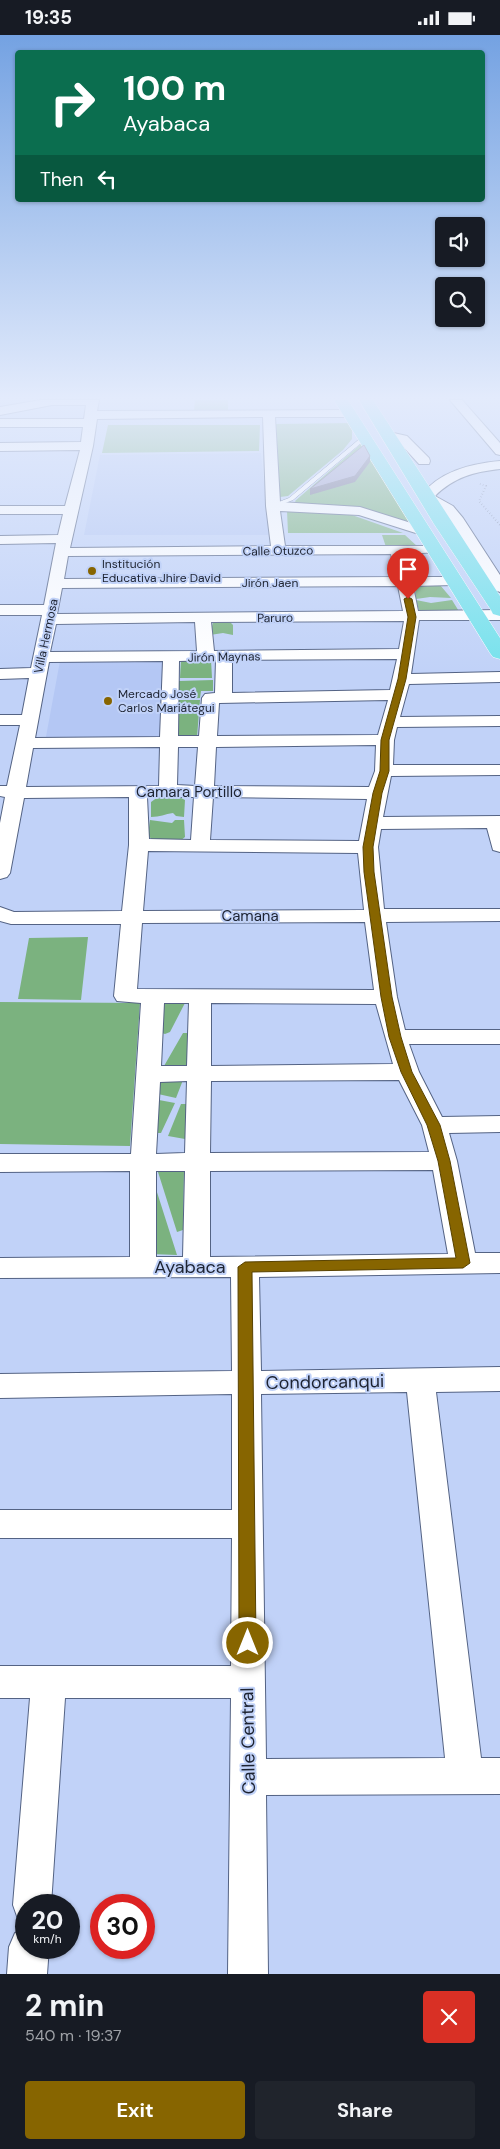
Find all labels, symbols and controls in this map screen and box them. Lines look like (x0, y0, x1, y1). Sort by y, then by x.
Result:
text: 19:35 (25, 5, 72, 30)
text: 100 m (123, 65, 226, 111)
icon: right (40, 70, 105, 135)
text: Ayabaca (123, 109, 210, 138)
icon: left (93, 165, 121, 193)
text: Then (40, 167, 83, 192)
map controls (435, 217, 485, 327)
button: sound (435, 217, 485, 267)
button: search (435, 277, 485, 327)
street label: Calle Otuzco (242, 542, 314, 560)
pin (387, 548, 429, 599)
icon: arrive (394, 555, 422, 583)
place label: Institución Educativa Jhire David (102, 556, 221, 586)
marker: Institución Educativa Jhire David (86, 565, 98, 577)
street label: Jirón Jaen (242, 575, 298, 591)
street label: Villa Hermosa (30, 597, 62, 675)
street label: Paruro (257, 610, 293, 626)
street label: Jirón Maynas (187, 648, 261, 666)
place label: Mercado José Carlos Mariátegui (118, 686, 215, 716)
marker: Mercado José Carlos Mariátegui (102, 695, 114, 707)
street label: Camara Portillo (136, 782, 242, 802)
street label: Camana (221, 906, 279, 926)
street label: Ayabaca (154, 1255, 226, 1279)
street label: Condorcanqui (266, 1369, 384, 1395)
position arrow (221, 1616, 273, 1668)
street label: Calle Central (235, 1687, 261, 1795)
speed limit sign: 30 (90, 1894, 155, 1959)
text: 20 (32, 1904, 63, 1937)
text: km/h (33, 1931, 62, 1947)
text: 2 min (25, 1986, 104, 2025)
button: close (423, 1991, 475, 2043)
text: 540 m · 19:37 (25, 2025, 122, 2046)
button: Exit (25, 2081, 245, 2139)
button: Share (255, 2081, 475, 2139)

